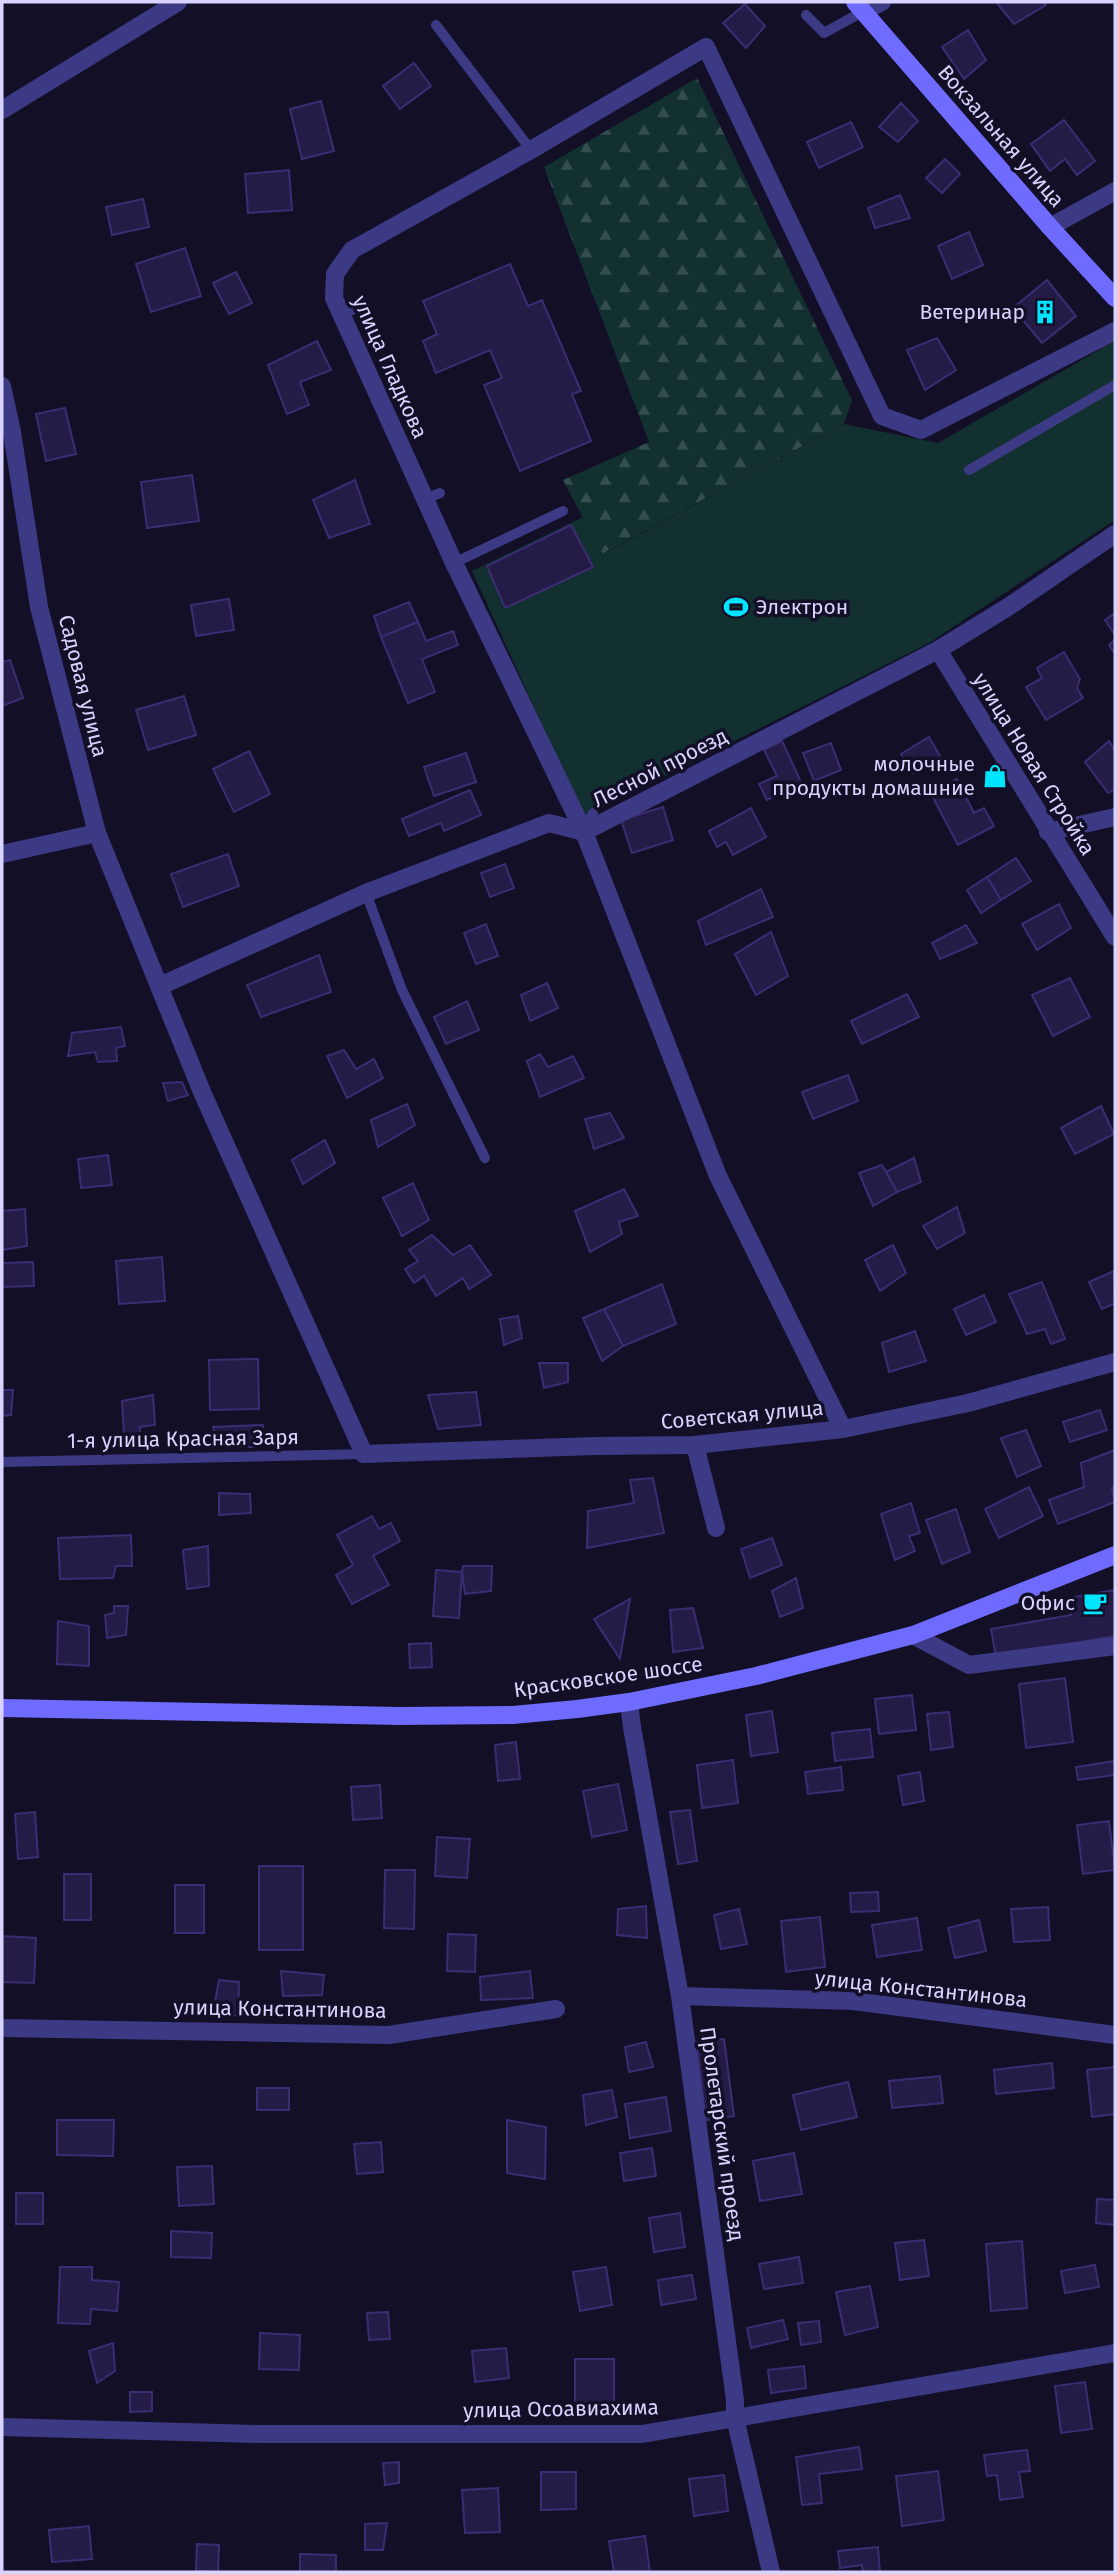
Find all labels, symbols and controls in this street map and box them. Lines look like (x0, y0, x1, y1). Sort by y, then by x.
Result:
street label: Вокзальная улица (932, 60, 1070, 212)
street label: улица Гладкова (347, 291, 433, 443)
building icon: Ветеринар (1031, 298, 1059, 326)
place label: Ветеринар (919, 299, 1025, 325)
sports icon: Электрон (722, 593, 750, 621)
place label: Электрон (756, 594, 848, 620)
street label: Садовая улица (53, 612, 113, 760)
street label: улица Новая Стройка (967, 668, 1101, 860)
street label: Лесной проезд (588, 723, 732, 813)
place label: молочные продукты домашние (772, 751, 975, 801)
shop icon: молочные продукты домашние (981, 762, 1009, 790)
street label: Советская улица (660, 1395, 824, 1435)
street label: 1-я улица Красная Заря (67, 1424, 299, 1454)
cafe icon: Офис (1081, 1589, 1109, 1617)
place label: Офис (1021, 1590, 1075, 1616)
street label: Красковское шоссе (512, 1651, 704, 1703)
street label: улица Константинова (814, 1965, 1028, 2013)
street label: улица Константинова (173, 1994, 387, 2024)
street label: Пролетарский проезд (694, 2025, 750, 2243)
street label: улица Осоавиахима (463, 2394, 659, 2424)

